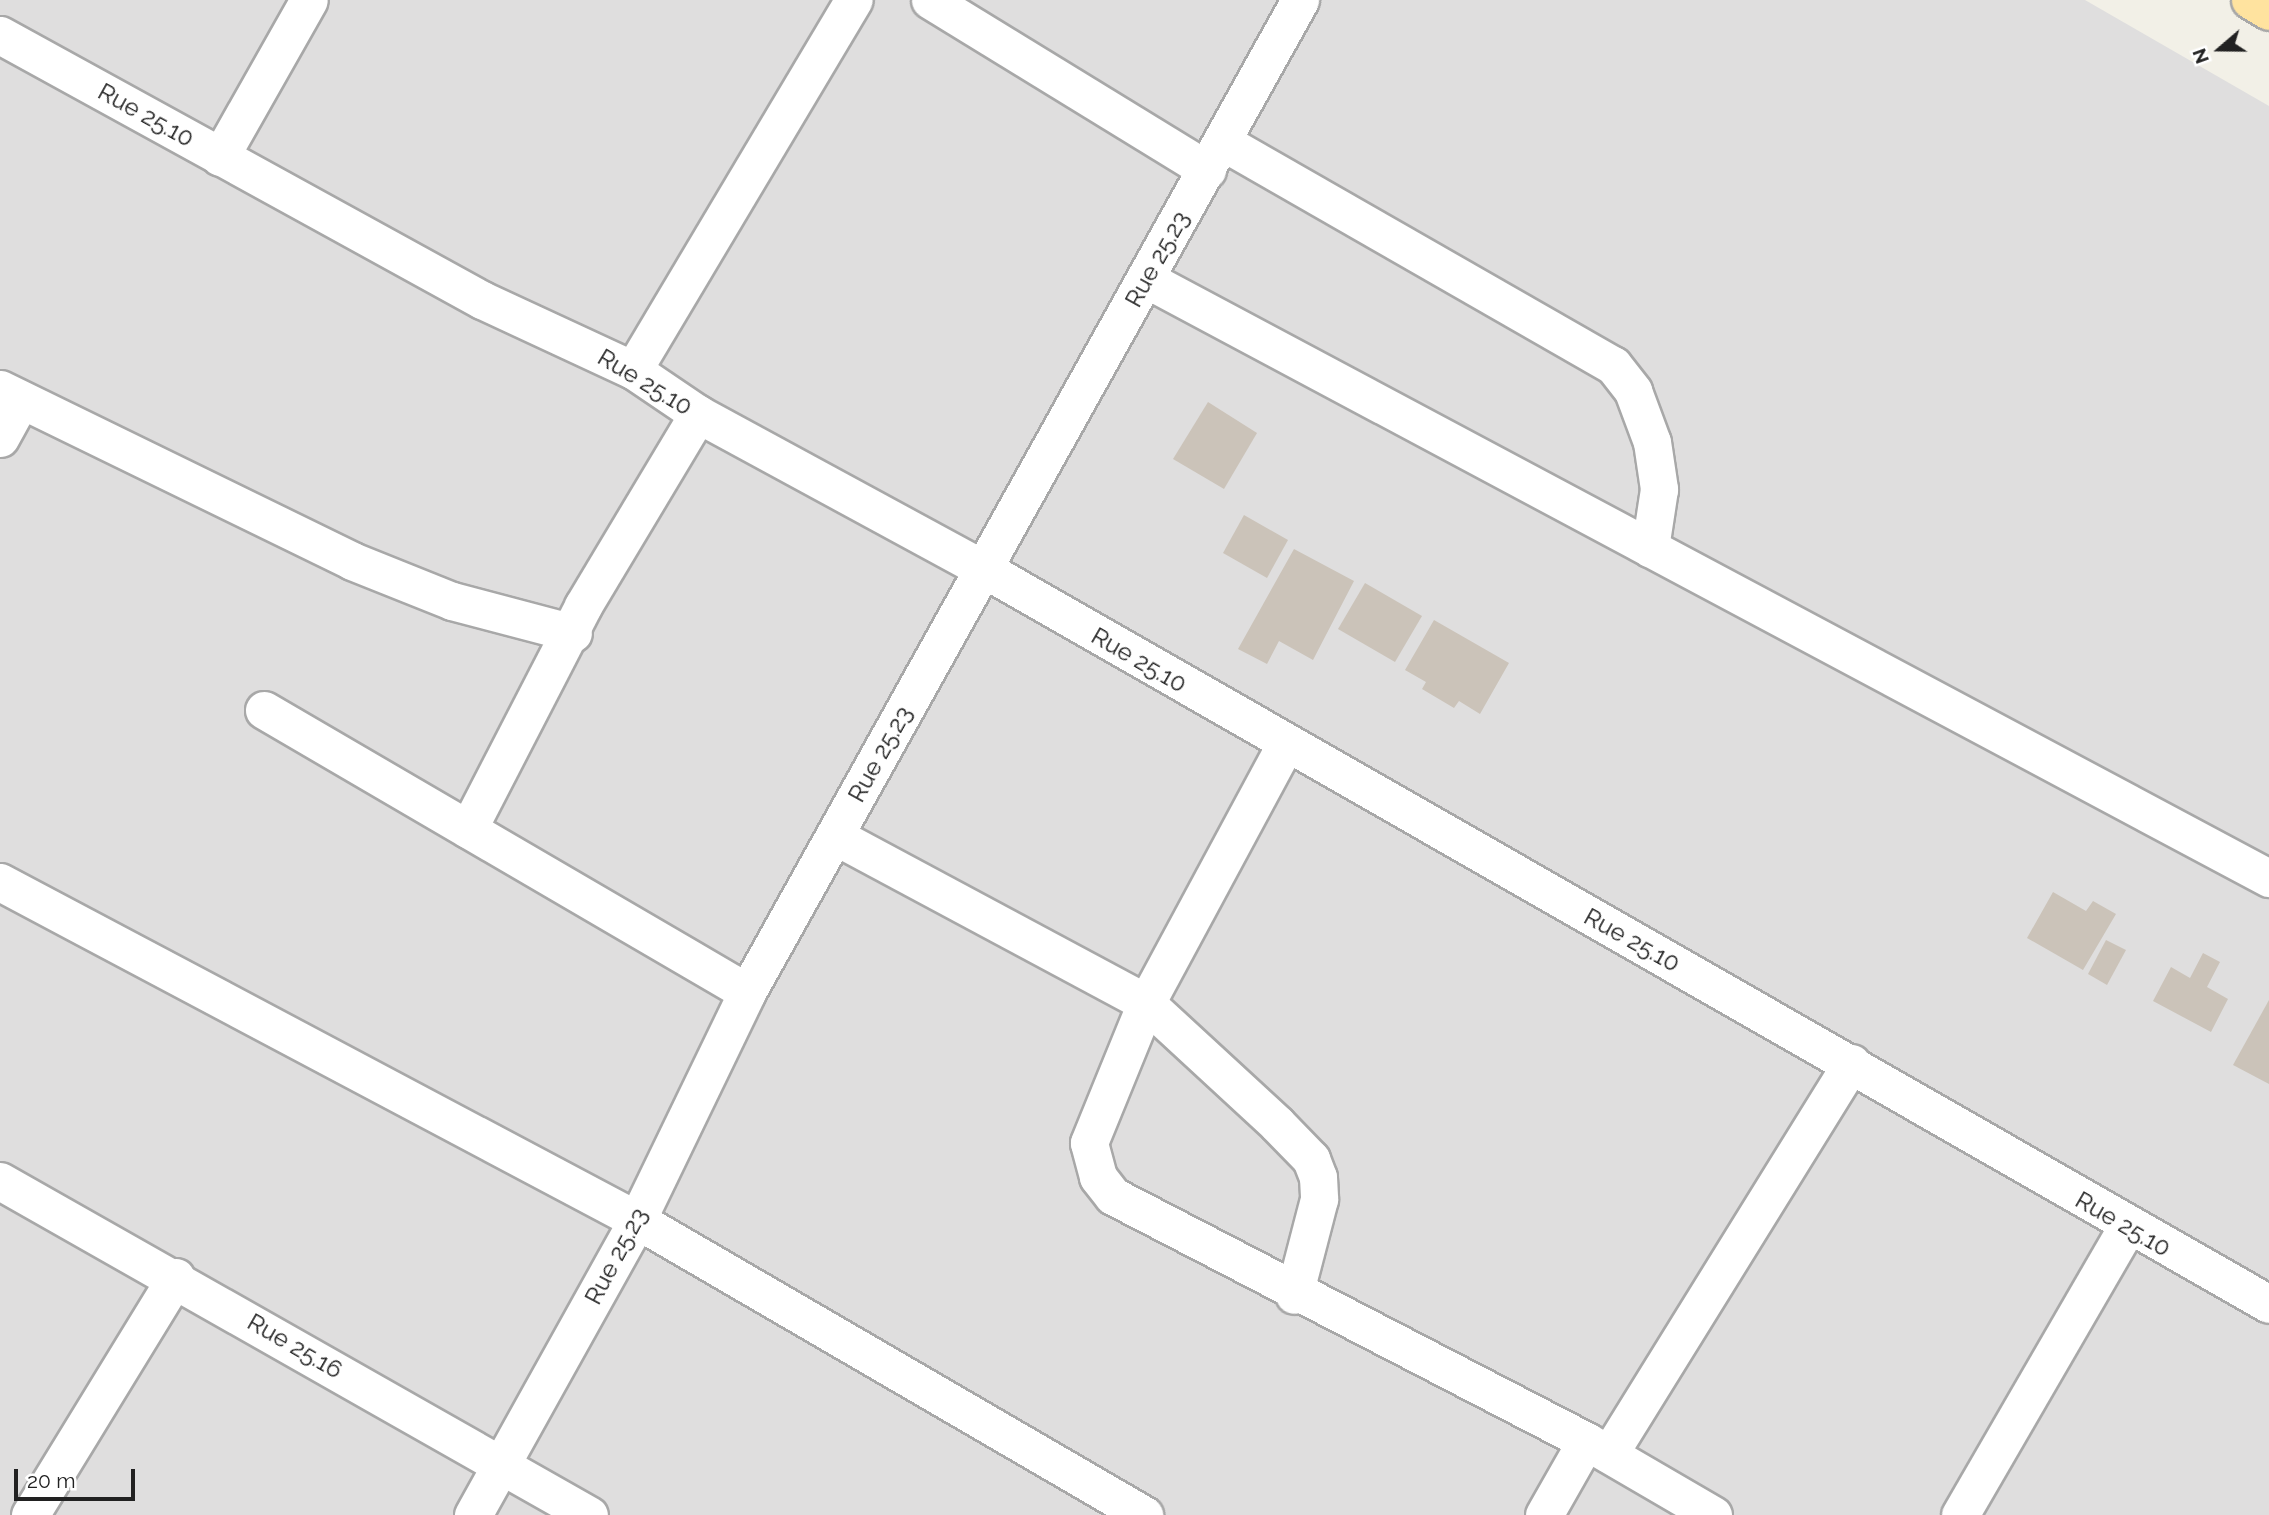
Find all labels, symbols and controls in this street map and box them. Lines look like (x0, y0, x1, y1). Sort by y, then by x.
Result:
north arrow (2185, 14, 2255, 84)
text: N (2187, 46, 2213, 67)
street label: Rue 25.10 (93, 77, 199, 153)
street label: Rue 25.23 (1119, 206, 1195, 312)
street label: Rue 25.10 (593, 343, 697, 421)
street label: Rue 25.10 (1086, 621, 1192, 699)
street label: Rue 25.23 (842, 701, 918, 807)
street label: Rue 25.10 (1579, 902, 1685, 978)
street label: Rue 25.10 (2070, 1185, 2176, 1263)
street label: Rue 25.23 (579, 1203, 653, 1309)
street label: Rue 25.16 (242, 1307, 348, 1385)
scale bar (18, 1456, 138, 1500)
text: 20 m (27, 1468, 75, 1493)

